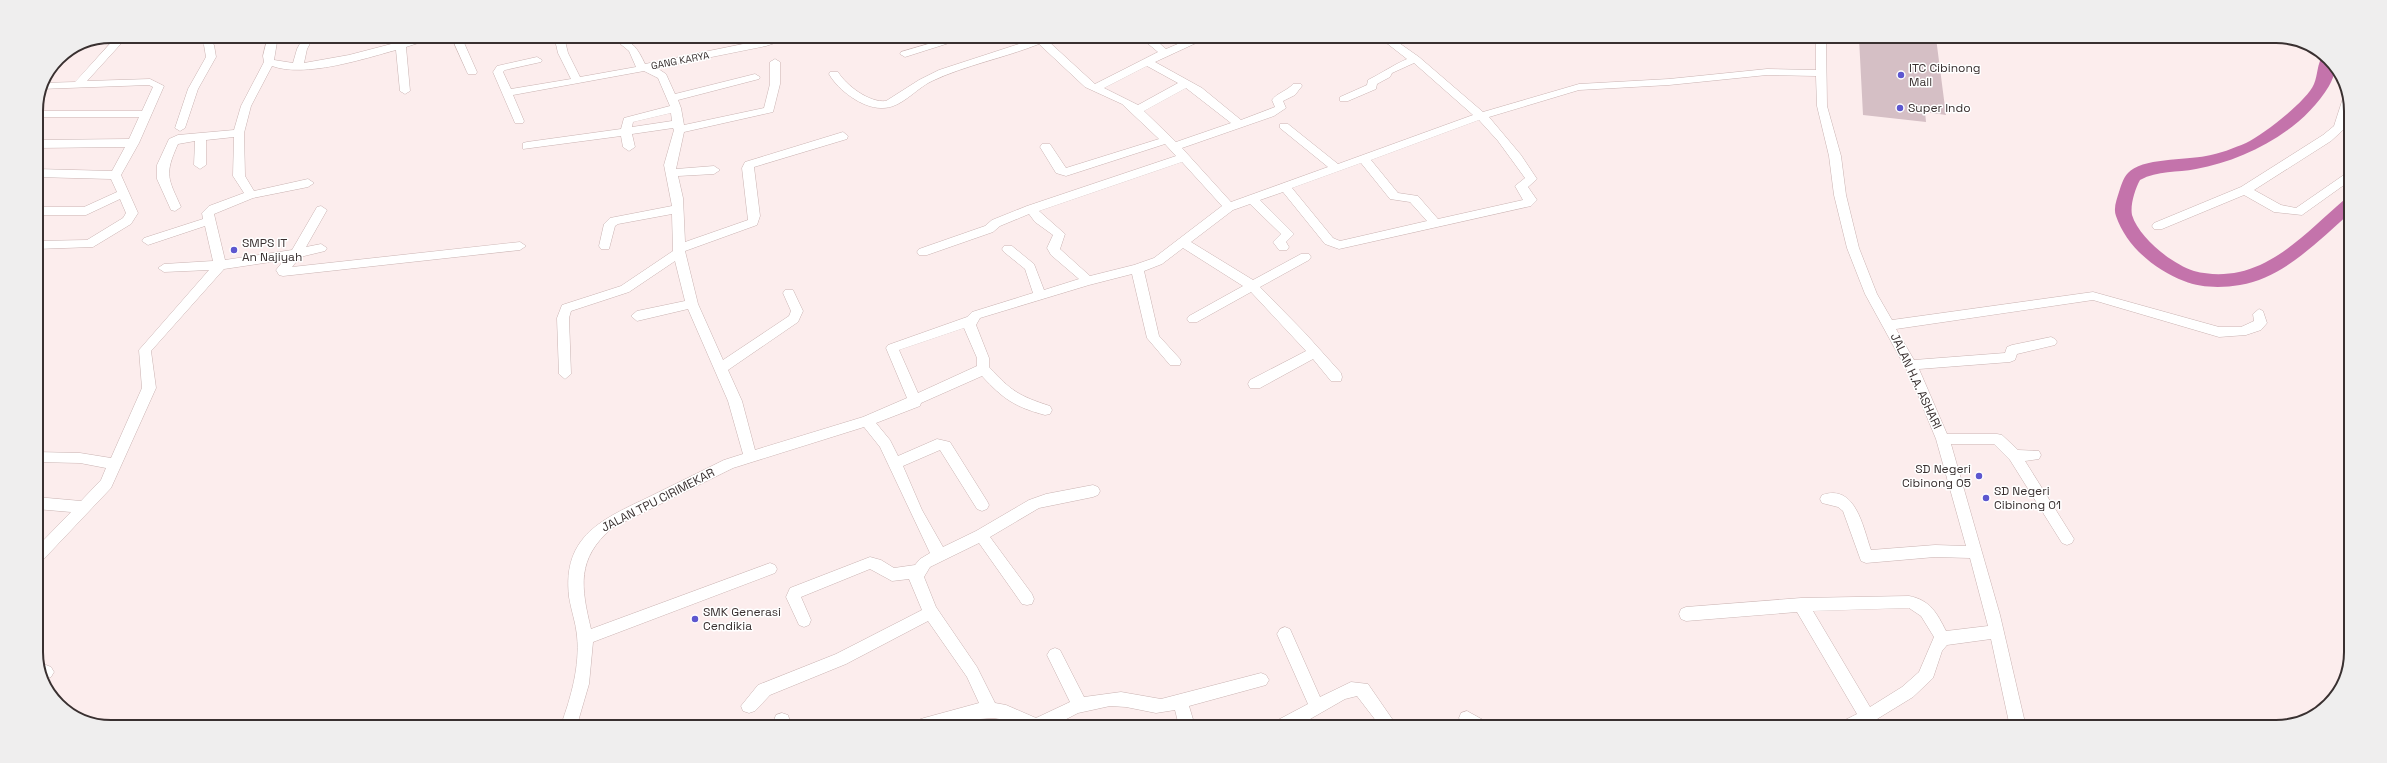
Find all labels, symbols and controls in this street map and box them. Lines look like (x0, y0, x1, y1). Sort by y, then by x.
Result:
street label: GANG KARYA (650, 48, 711, 72)
place label: ITC Cibinong Mall (1909, 60, 1981, 90)
marker: ITC Cibinong Mall (1896, 70, 1906, 80)
place label: Super Indo (1908, 100, 1971, 116)
marker: Super Indo (1895, 103, 1905, 113)
place label: SMPS IT An Najiyah (242, 235, 302, 265)
marker: SMPS IT An Najiyah (229, 245, 239, 255)
street label: JALAN H.A. ASHARI (1887, 330, 1945, 432)
place label: SD Negeri Cibinong 05 (1902, 461, 1971, 491)
street label: JALAN TPU CIRIMEKAR (599, 464, 717, 536)
marker: SD Negeri Cibinong 05 (1974, 471, 1984, 481)
place label: SD Negeri Cibinong 01 (1994, 483, 2061, 513)
marker: SD Negeri Cibinong 01 (1981, 493, 1991, 503)
place label: SMK Generasi Cendikia (703, 604, 781, 634)
marker: SMK Generasi Cendikia (690, 614, 700, 624)

